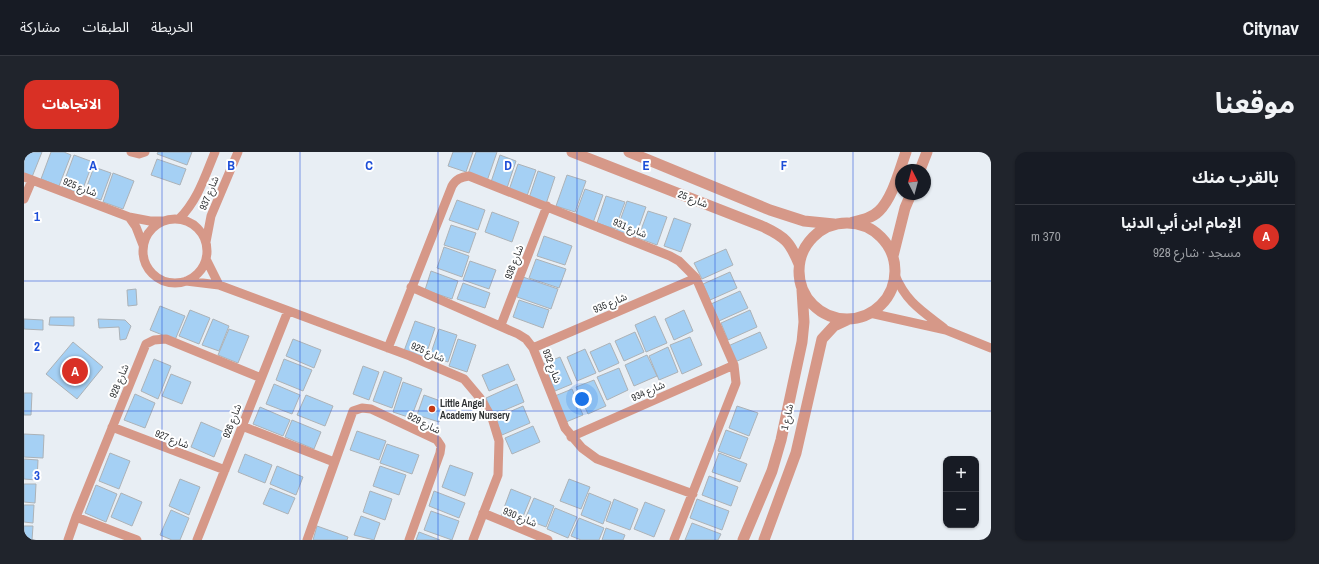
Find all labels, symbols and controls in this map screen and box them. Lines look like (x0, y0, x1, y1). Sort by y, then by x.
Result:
text: Citynav (1243, 15, 1299, 41)
text: مشاركة (20, 18, 60, 36)
text: الطبقات (82, 18, 129, 36)
text: الخريطة (151, 18, 193, 36)
button: الاتجاهات (24, 80, 119, 129)
text: موقعنا (1215, 84, 1295, 122)
text: A (89, 157, 97, 174)
text: B (227, 157, 235, 174)
text: C (365, 157, 373, 174)
text: D (504, 157, 512, 174)
text: E (642, 157, 650, 174)
text: F (781, 157, 788, 174)
north arrow (895, 164, 931, 200)
text: بالقرب منك (1192, 165, 1279, 188)
street label: شارع 937 (196, 174, 223, 212)
street label: شارع 925 (61, 175, 99, 200)
street label: شارع 25 (676, 187, 710, 212)
text: 1 (34, 208, 40, 225)
text: الإمام ابن أبي الدنيا (1121, 212, 1241, 233)
street label: شارع 931 (611, 215, 649, 242)
text: 370 m (1031, 228, 1061, 245)
text: A (1262, 228, 1270, 245)
street label: شارع 936 (502, 243, 527, 281)
text: مسجد · شارع 928 (1153, 244, 1241, 261)
street label: شارع 935 (591, 290, 629, 317)
text: 2 (34, 338, 40, 355)
street label: شارع 925 (409, 339, 447, 366)
street label: شارع 932 (539, 347, 564, 385)
pin: A (62, 356, 88, 386)
street label: شارع 928 (106, 362, 133, 400)
street label: شارع 934 (629, 378, 667, 405)
your location (572, 389, 592, 409)
place label: Little Angel Academy Nursery (440, 397, 510, 422)
street label: شارع 926 (220, 402, 245, 440)
street label: شارع 1 (778, 403, 797, 432)
marker: Little Angel Academy Nursery (427, 404, 437, 414)
street label: شارع 929 (405, 409, 443, 438)
street label: شارع 927 (153, 427, 191, 452)
map controls (943, 456, 979, 528)
button: + (943, 456, 979, 492)
text: 3 (34, 467, 40, 484)
button: − (943, 492, 979, 528)
street label: شارع 930 (501, 504, 539, 531)

